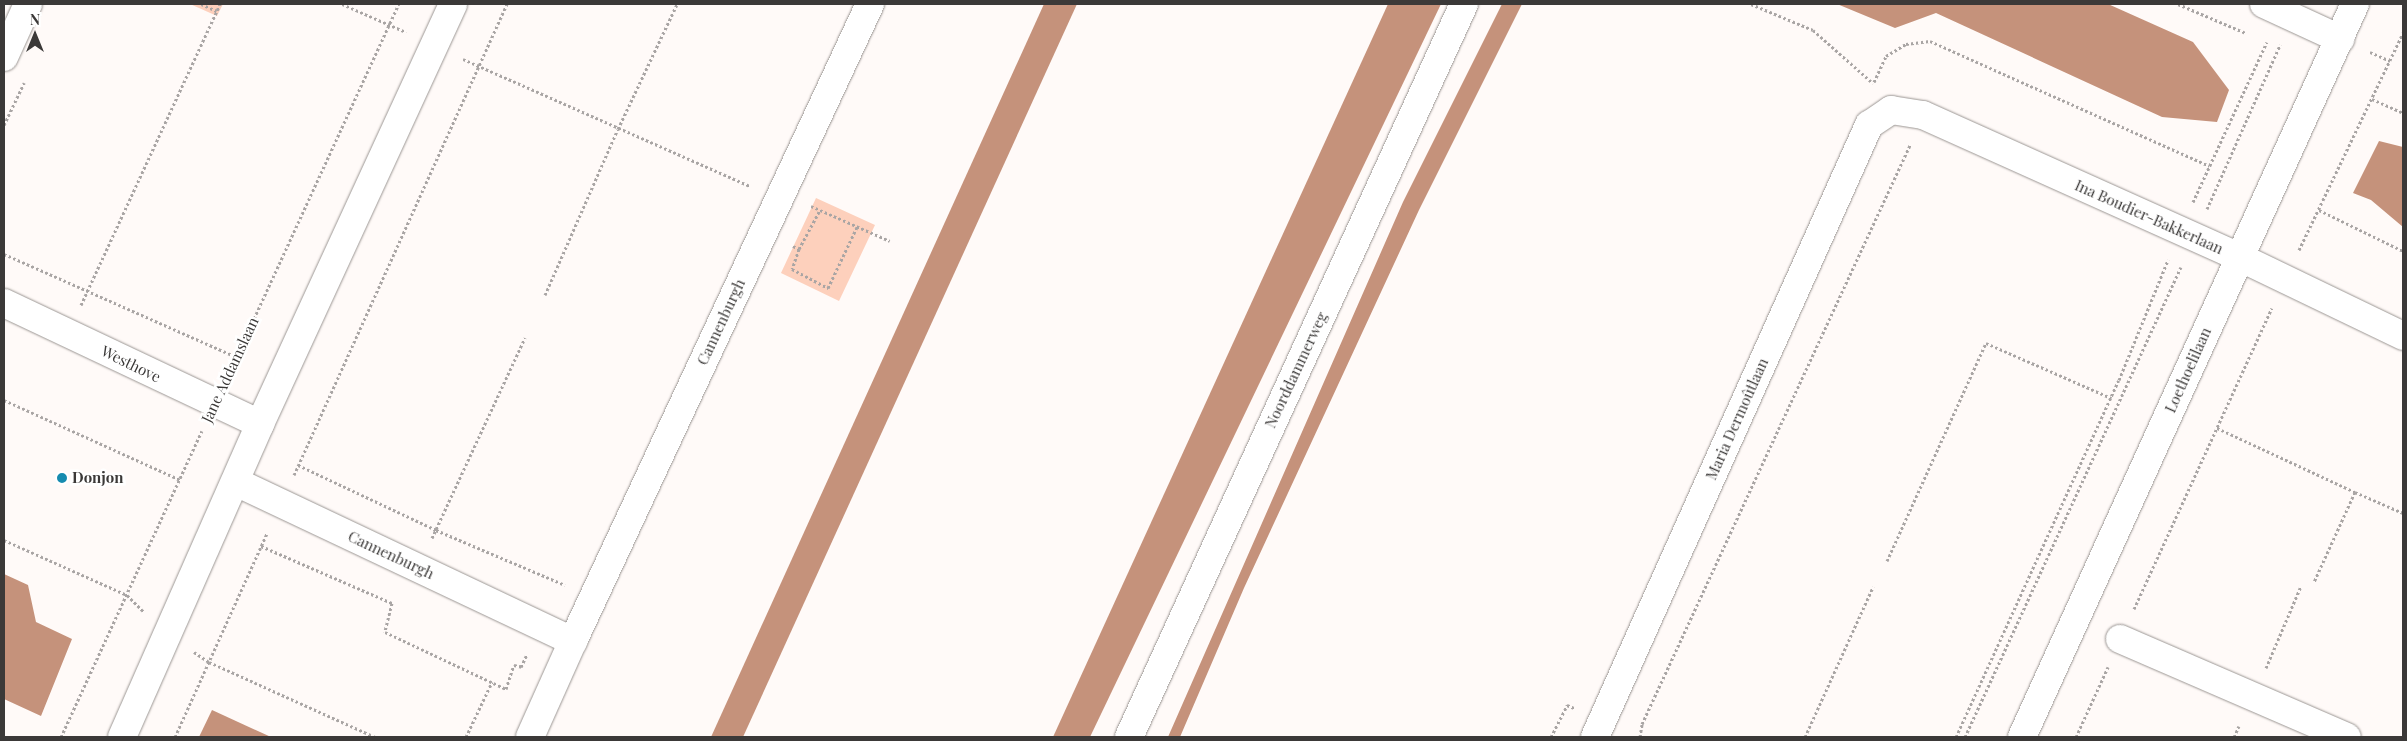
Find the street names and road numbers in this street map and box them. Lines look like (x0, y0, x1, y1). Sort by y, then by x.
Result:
street label: Ina Boudier-Bakkerlaan (2072, 176, 2226, 258)
street label: Cannenburgh (693, 276, 749, 368)
street label: Noorddammerweg (1261, 309, 1331, 431)
street label: Jane Addamslaan (198, 314, 262, 426)
street label: Loethoelilaan (2161, 325, 2215, 415)
street label: Westhove (98, 342, 164, 386)
street label: Maria Dermoûtlaan (1702, 355, 1772, 483)
street label: Cannenburgh (345, 527, 437, 583)

